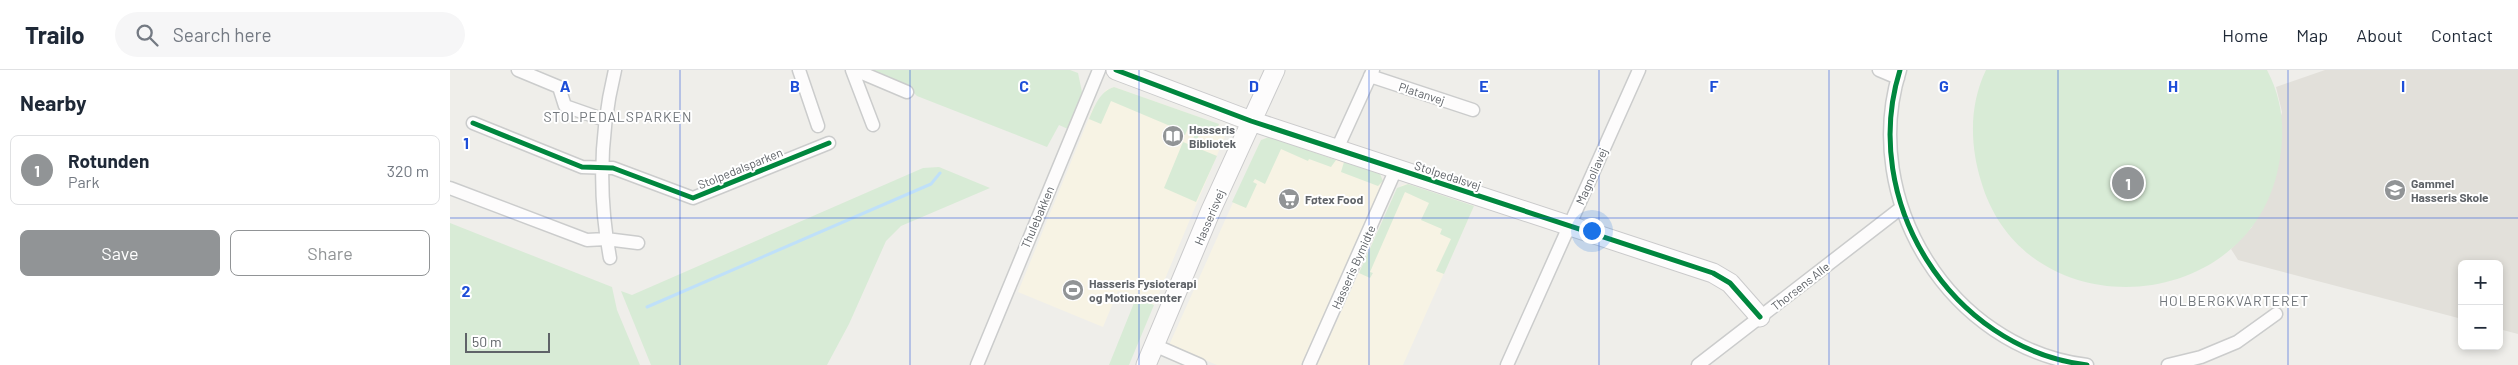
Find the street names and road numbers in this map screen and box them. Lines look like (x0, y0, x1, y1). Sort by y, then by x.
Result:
street label: Platanvej (1397, 79, 1447, 107)
street label: Stolpedalsparken (695, 145, 785, 191)
street label: Magnoliavej (1572, 145, 1610, 207)
street label: Stolpedalsvej (1413, 158, 1483, 192)
street label: Thulebakken (1018, 184, 1056, 250)
street label: Hasserisvej (1191, 187, 1227, 247)
street label: Hasseris Bymidte (1328, 223, 1378, 311)
street label: Thorsens Alle (1768, 259, 1832, 313)

